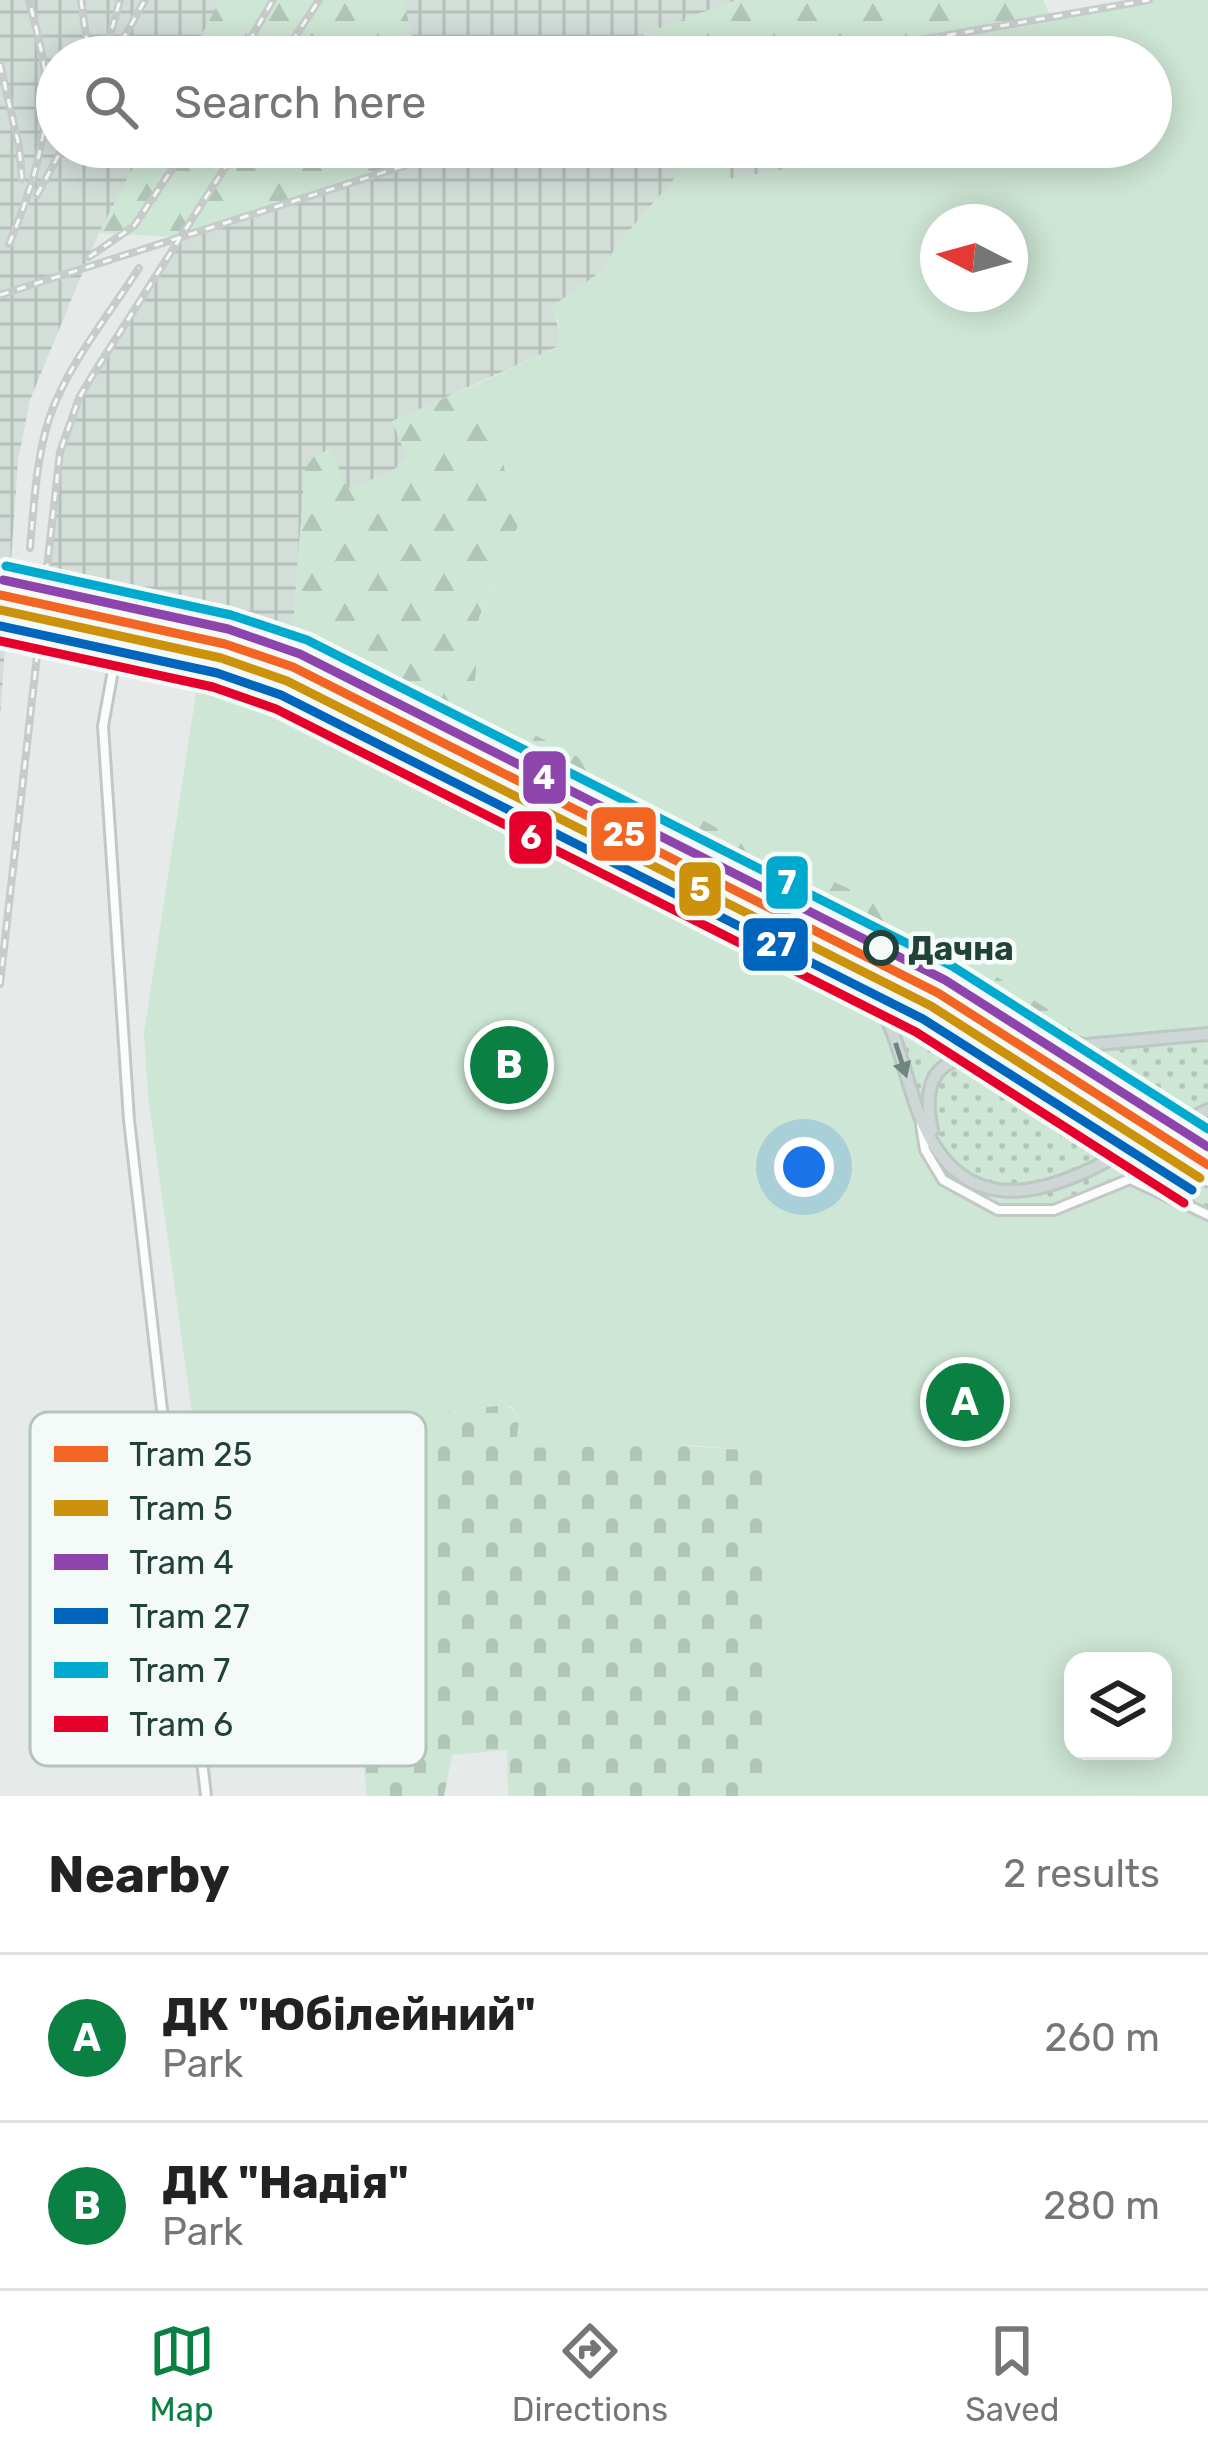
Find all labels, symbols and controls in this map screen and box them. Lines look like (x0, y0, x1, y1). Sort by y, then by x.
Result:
search box (36, 36, 1172, 168)
icon: search (78, 69, 144, 135)
text: Search here (174, 76, 426, 129)
north arrow (920, 204, 1028, 312)
line badge: 4 (521, 749, 568, 806)
text: 4 (533, 758, 555, 797)
line badge: 25 (589, 805, 658, 863)
line badge: 6 (507, 809, 554, 866)
text: 25 (603, 815, 645, 854)
text: 6 (520, 818, 542, 857)
line badge: 7 (764, 854, 810, 911)
line badge: 5 (677, 860, 723, 918)
text: 7 (778, 863, 797, 902)
text: 5 (689, 870, 711, 909)
line badge: 27 (741, 916, 810, 973)
text: 27 (756, 925, 796, 964)
place label: Дачна (908, 929, 1014, 968)
marker: Дачна (865, 932, 897, 964)
pin: B (470, 1020, 548, 1110)
one-way arrow (893, 1042, 912, 1079)
your location (774, 1137, 834, 1197)
pin: A (926, 1357, 1004, 1447)
legend (30, 1412, 426, 1766)
text: Tram 25 (129, 1435, 252, 1474)
text: Tram 5 (129, 1489, 233, 1528)
text: Tram 4 (129, 1543, 234, 1582)
text: Tram 27 (129, 1597, 250, 1636)
text: Tram 7 (129, 1651, 230, 1690)
map controls (1064, 1652, 1172, 1760)
button: layers (1064, 1652, 1172, 1760)
text: Tram 6 (129, 1705, 233, 1744)
text: Nearby (48, 1844, 230, 1905)
text: 2 results (1003, 1851, 1160, 1897)
text: ДК "Юбілейний" (162, 1988, 536, 2041)
text: A (73, 2015, 101, 2061)
text: 260 m (1045, 2015, 1160, 2061)
text: Park (162, 2041, 243, 2087)
text: ДК "Надія" (162, 2156, 409, 2209)
text: B (73, 2183, 101, 2229)
text: 280 m (1043, 2183, 1160, 2229)
text: Park (162, 2209, 243, 2255)
tab: Map (149, 2318, 215, 2429)
tab: Directions (512, 2318, 668, 2429)
tab: Saved (965, 2318, 1059, 2429)

